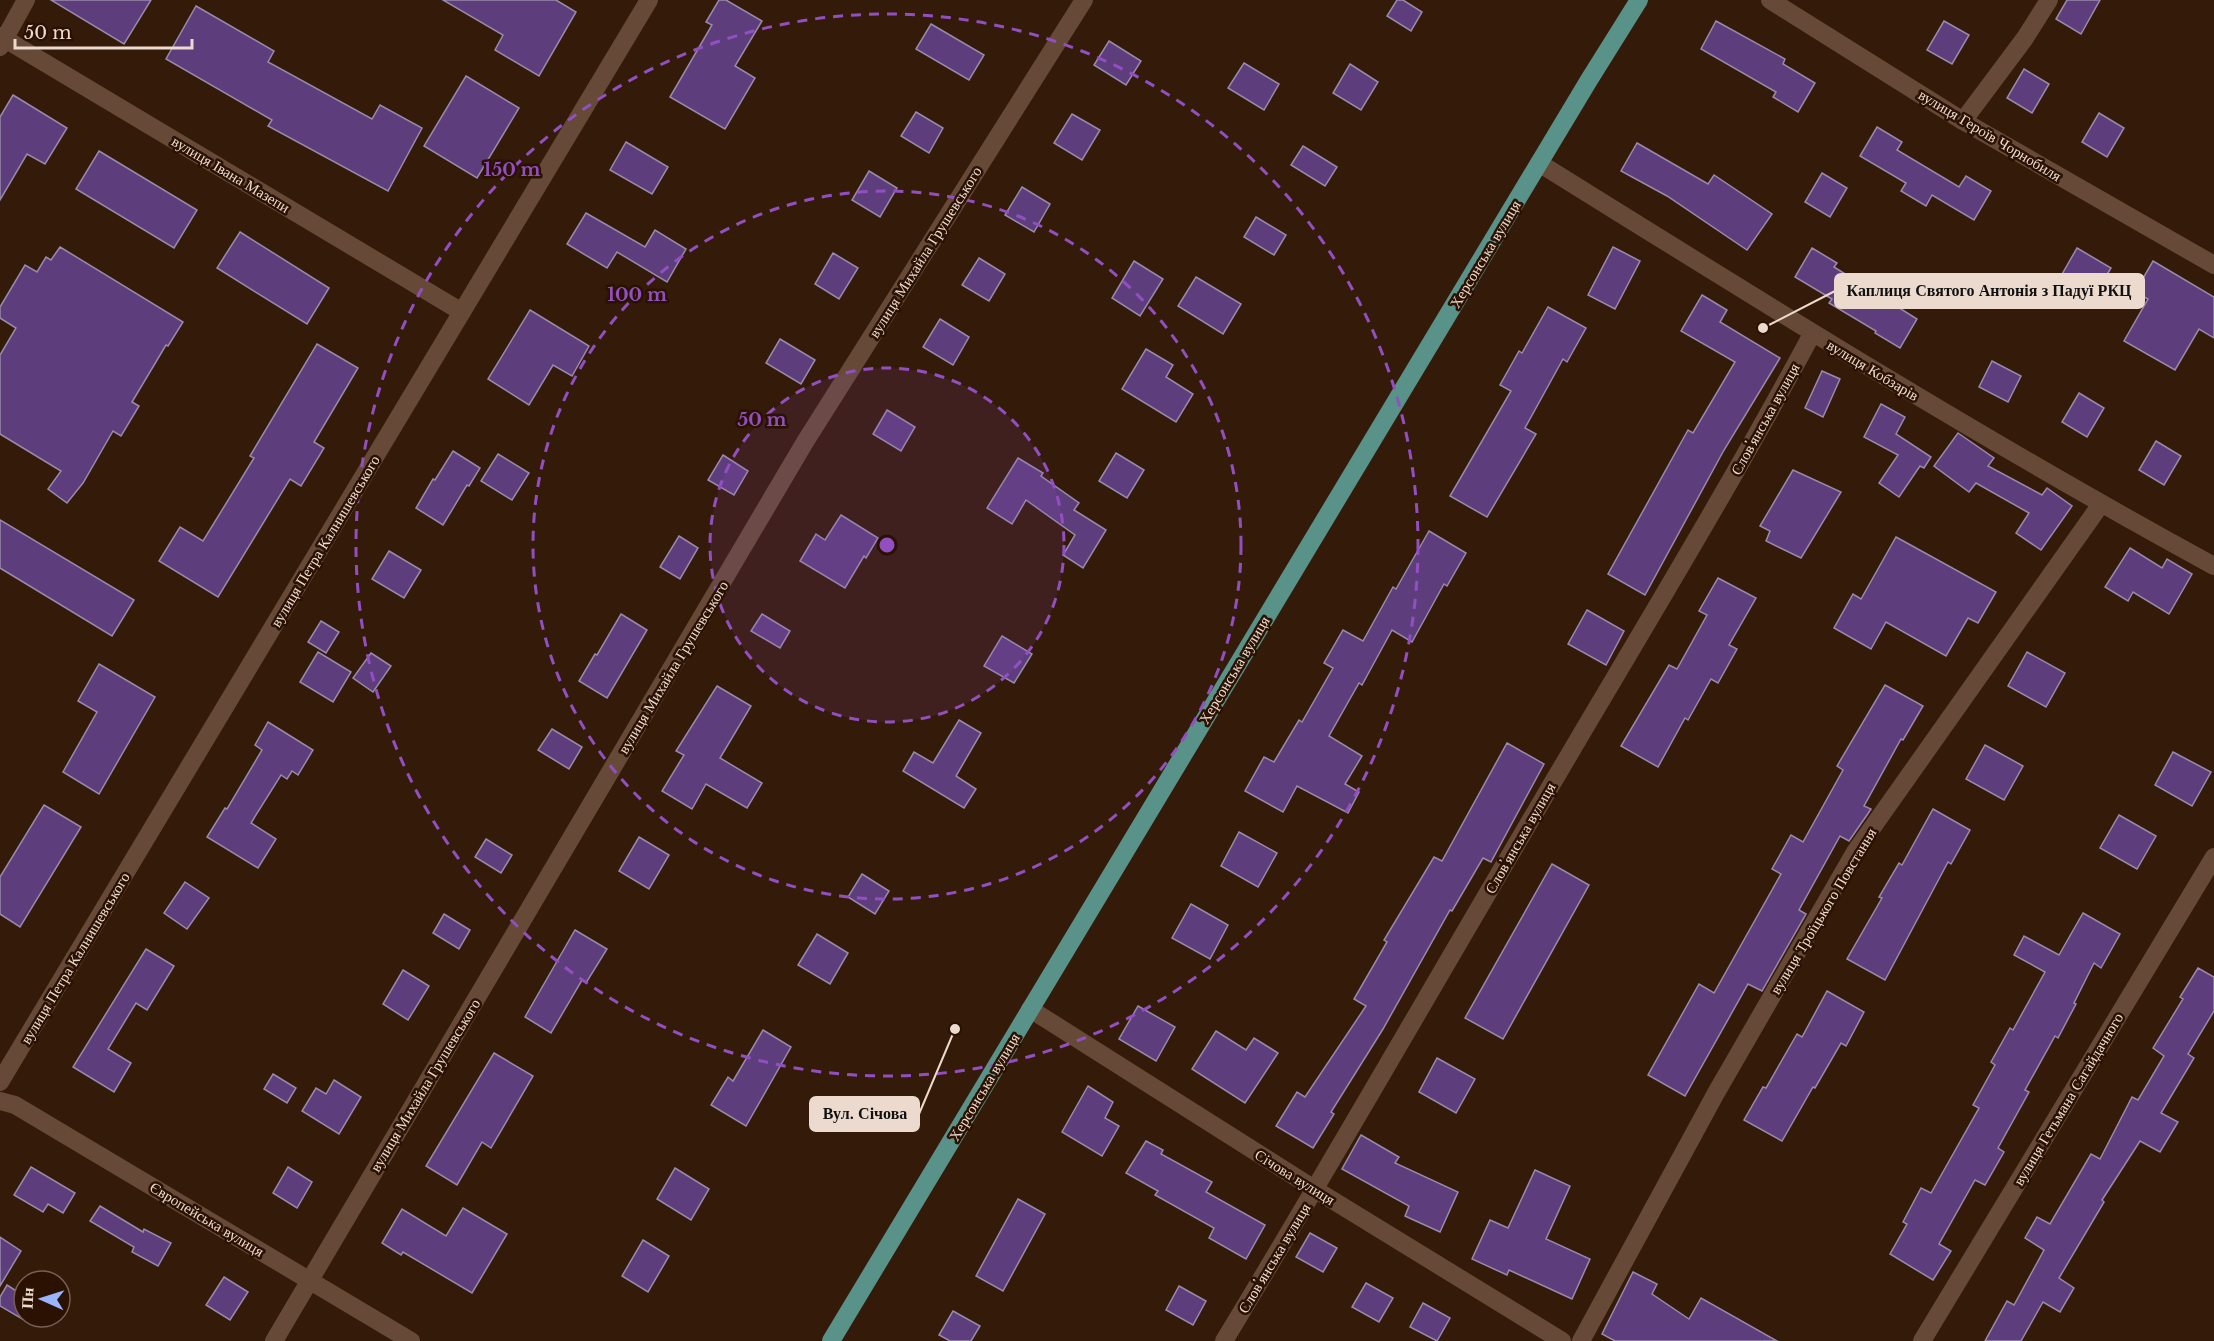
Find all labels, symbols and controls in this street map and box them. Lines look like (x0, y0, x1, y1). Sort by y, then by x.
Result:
scale bar (15, 12, 192, 50)
text: 50 m (24, 22, 72, 44)
street label: вулиця Героїв Чорнобиля (1915, 85, 2065, 185)
street label: вулиця Івана Мазепи (169, 131, 293, 217)
text: 150 m (484, 159, 541, 181)
street label: вулиця Михайла Грушевського (864, 163, 986, 341)
street label: Херсонська вулиця (1445, 197, 1525, 311)
callout: Каплиця Святого Антонія з Падуї РКЦ (1835, 274, 2144, 308)
text: Каплиця Святого Антонія з Падуї РКЦ (1847, 280, 2132, 300)
text: 100 m (607, 284, 667, 306)
street label: вулиця Кобзарів (1824, 335, 1922, 405)
street label: Словʼянська вулиця (1726, 360, 1804, 478)
text: 50 m (738, 409, 787, 431)
street label: вулиця Петра Калнишевського (266, 452, 384, 630)
centre of rings (877, 535, 897, 555)
street label: вулиця Михайла Грушевського (614, 577, 732, 757)
street label: Херсонська вулиця (1194, 613, 1274, 727)
street label: Словʼянська вулиця (1480, 779, 1560, 897)
street label: вулиця Троїцького Повстання (1766, 824, 1880, 998)
street label: вулиця Петра Калнишевського (16, 869, 134, 1047)
street label: вулиця Михайла Грушевського (366, 995, 484, 1175)
street label: вулиця Гетьмана Сагайдачного (2009, 1009, 2127, 1189)
street label: Херсонська вулиця (944, 1030, 1024, 1144)
callout: Вул. Січова (810, 1097, 919, 1131)
text: Вул. Січова (823, 1103, 907, 1123)
street label: Січова вулиця (1251, 1145, 1339, 1209)
street label: Європейська вулиця (146, 1177, 268, 1261)
street label: Словʼянська вулиця (1234, 1199, 1314, 1317)
north arrow (12, 1269, 72, 1329)
text: Пн (16, 1287, 38, 1310)

